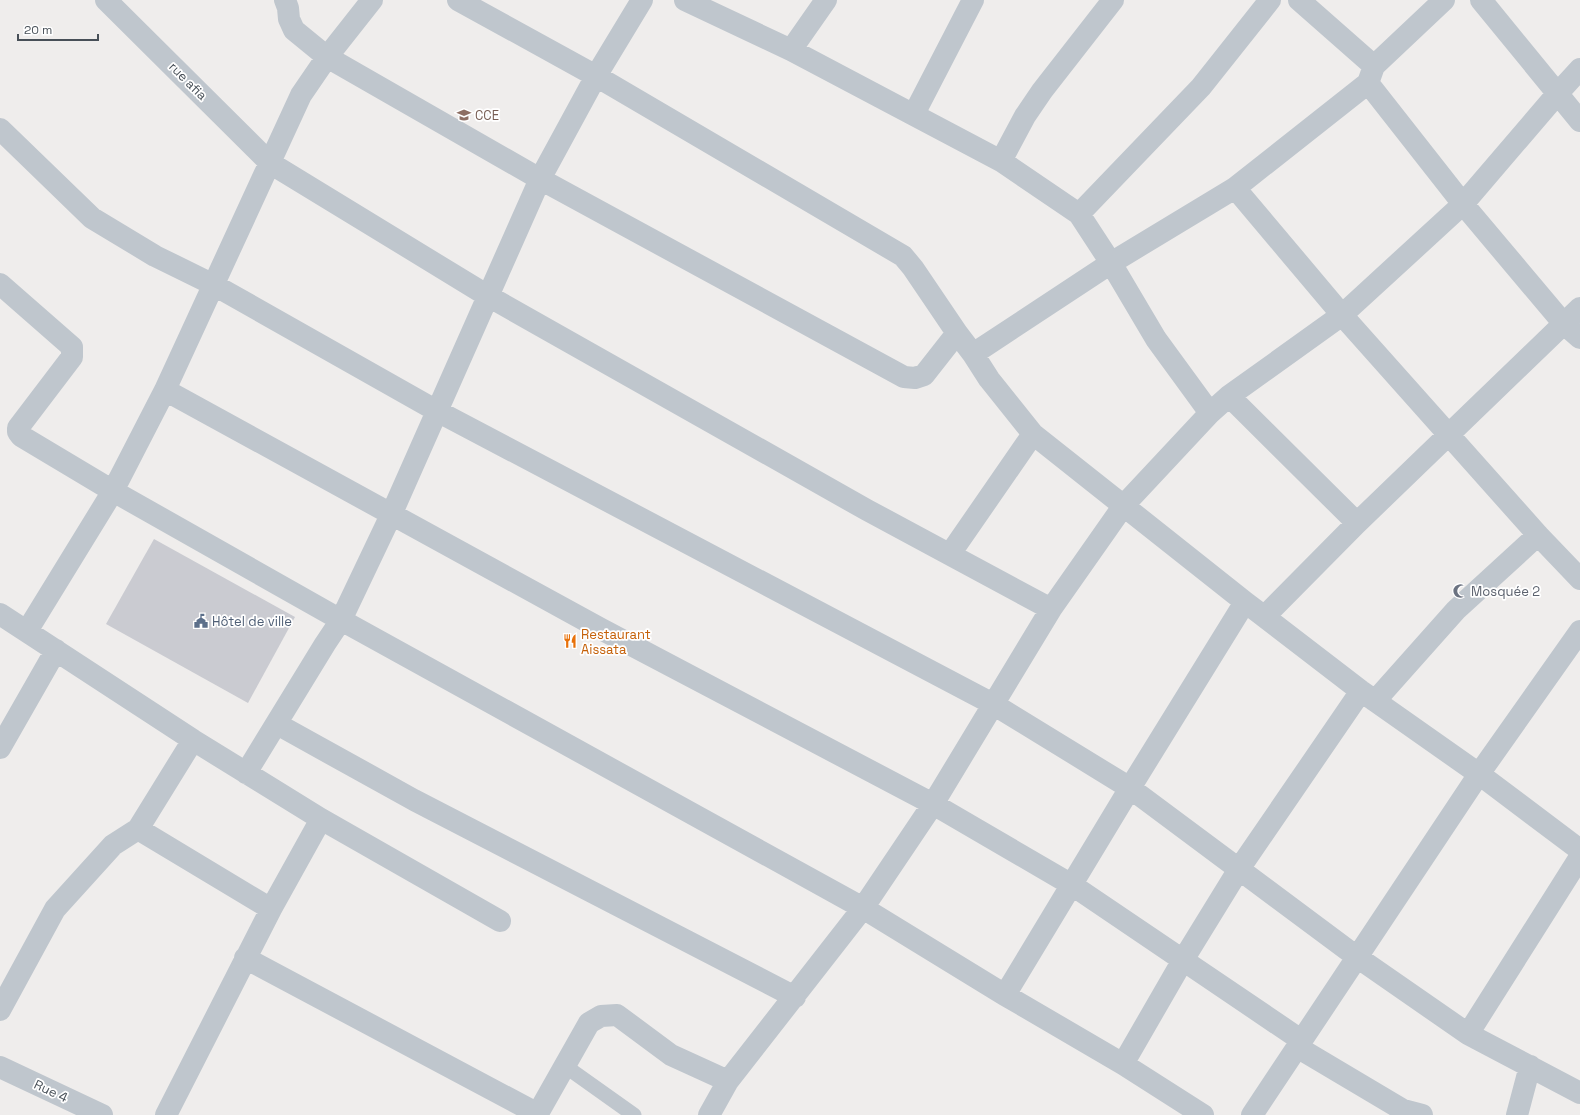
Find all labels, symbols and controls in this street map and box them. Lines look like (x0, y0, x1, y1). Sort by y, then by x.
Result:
scale bar (18, 16, 98, 42)
text: 20 m (24, 22, 52, 38)
street label: rue afia (165, 58, 211, 104)
school or university icon: CCE (456, 107, 472, 123)
place label: CCE (475, 107, 499, 124)
mosque icon: Mosquée 2 (1452, 583, 1468, 599)
place label: Mosquée 2 (1471, 583, 1540, 600)
public building icon: Hôtel de ville (193, 613, 209, 629)
place label: Hôtel de ville (212, 613, 292, 630)
place label: Restaurant Aissata (581, 626, 651, 658)
restaurant icon: Restaurant Aissata (562, 633, 578, 649)
street label: Rue 4 (31, 1076, 71, 1106)

